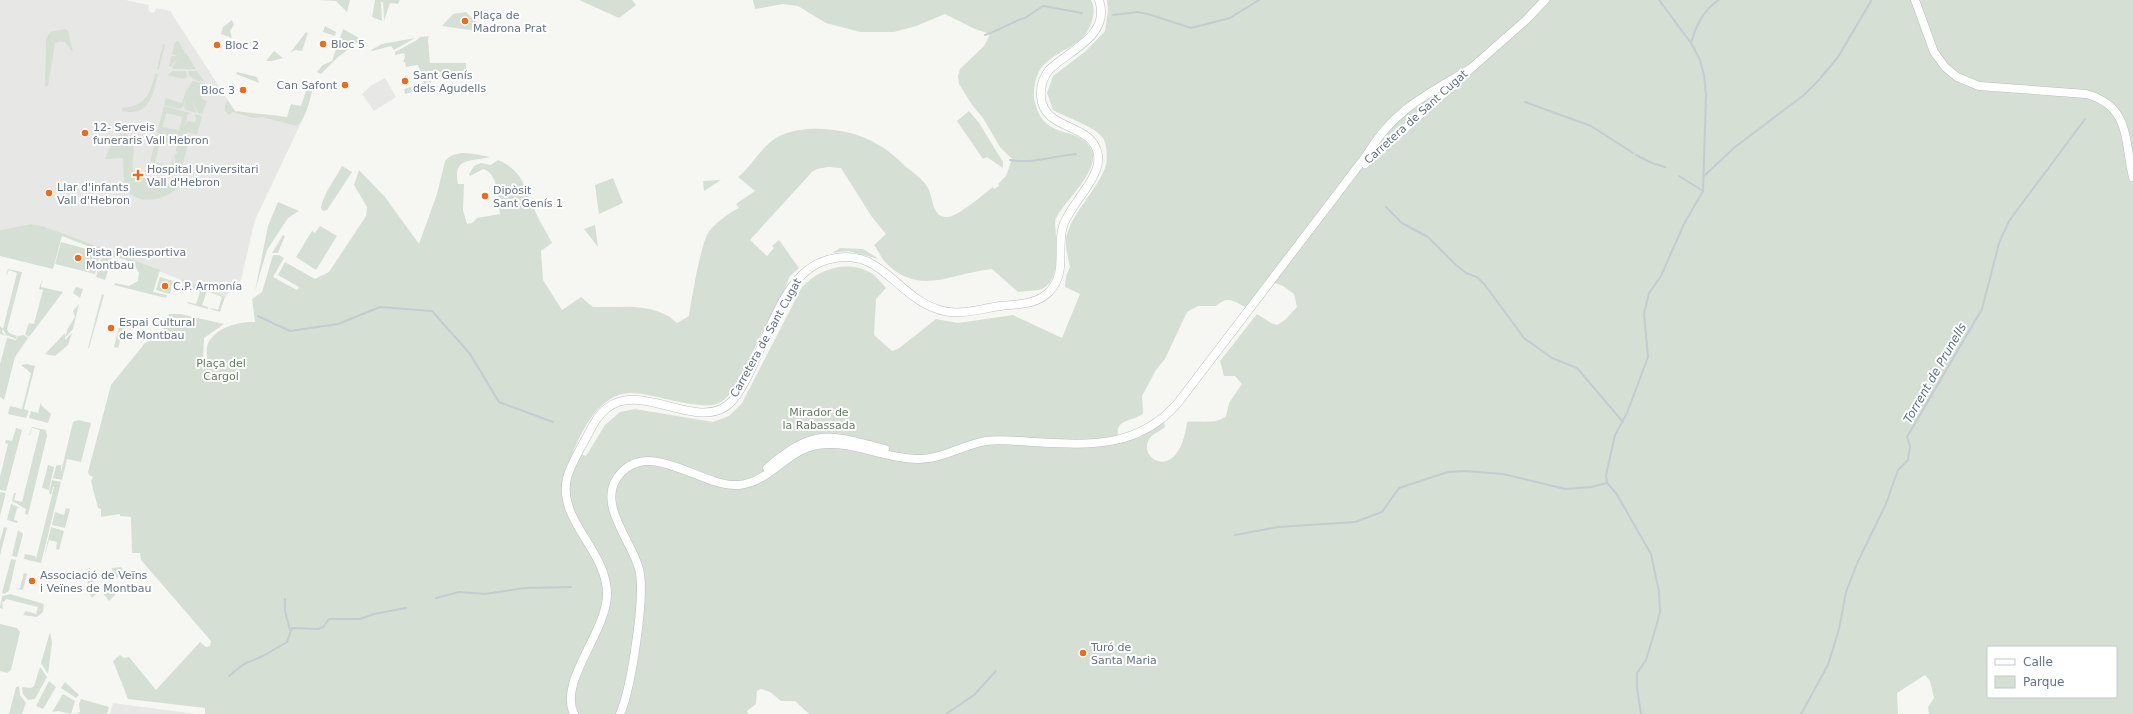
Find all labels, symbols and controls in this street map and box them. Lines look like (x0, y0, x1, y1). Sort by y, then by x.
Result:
place label: Plaça de Madrona Prat (473, 9, 547, 35)
marker: Plaça de Madrona Prat (460, 16, 470, 26)
place label: Bloc 5 (331, 38, 365, 51)
place label: Bloc 2 (225, 39, 259, 52)
marker: Bloc 5 (318, 39, 328, 49)
marker: Bloc 2 (212, 40, 222, 50)
street label: Carretera de Sant Cugat (1362, 67, 1471, 167)
place label: Sant Genís dels Agudells (413, 69, 486, 95)
marker: Sant Genís dels Agudells (400, 76, 410, 86)
place label: Can Safont (277, 79, 338, 92)
marker: Can Safont (340, 80, 350, 90)
place label: Bloc 3 (201, 84, 235, 97)
marker: Bloc 3 (238, 85, 248, 95)
place label: 12- Serveis funeraris Vall Hebron (93, 121, 209, 147)
marker: 12- Serveis funeraris Vall Hebron (80, 128, 90, 138)
place label: Hospital Universitari Vall d'Hebron (147, 163, 259, 189)
marker: Hospital Universitari Vall d'Hebron (132, 169, 144, 181)
place label: Llar d'infants Vall d'Hebron (57, 181, 130, 207)
place label: Dipòsit Sant Genís 1 (493, 184, 563, 210)
marker: Llar d'infants Vall d'Hebron (44, 188, 54, 198)
marker: Dipòsit Sant Genís 1 (480, 191, 490, 201)
place label: Pista Poliesportiva Montbau (86, 246, 186, 272)
marker: Pista Poliesportiva Montbau (73, 253, 83, 263)
street label: Carretera de Sant Cugat (728, 276, 805, 400)
place label: C.P. Armonía (173, 280, 242, 293)
marker: C.P. Armonía (160, 281, 170, 291)
place label: Espai Cultural de Montbau (119, 316, 195, 342)
water label: Torrent de Prunells (1901, 321, 1969, 425)
marker: Espai Cultural de Montbau (106, 323, 116, 333)
park label: Plaça del Cargol (196, 357, 246, 383)
park label: Mirador de la Rabassada (782, 406, 856, 432)
place label: Associació de Veïns i Veïnes de Montbau (40, 569, 151, 595)
marker: Associació de Veïns i Veïnes de Montbau (27, 576, 37, 586)
place label: Turó de Santa Maria (1090, 641, 1157, 667)
legend (1987, 646, 2117, 698)
marker: Turó de Santa Maria (1078, 648, 1088, 658)
text: Calle (2023, 655, 2053, 669)
text: Parque (2023, 675, 2064, 689)

